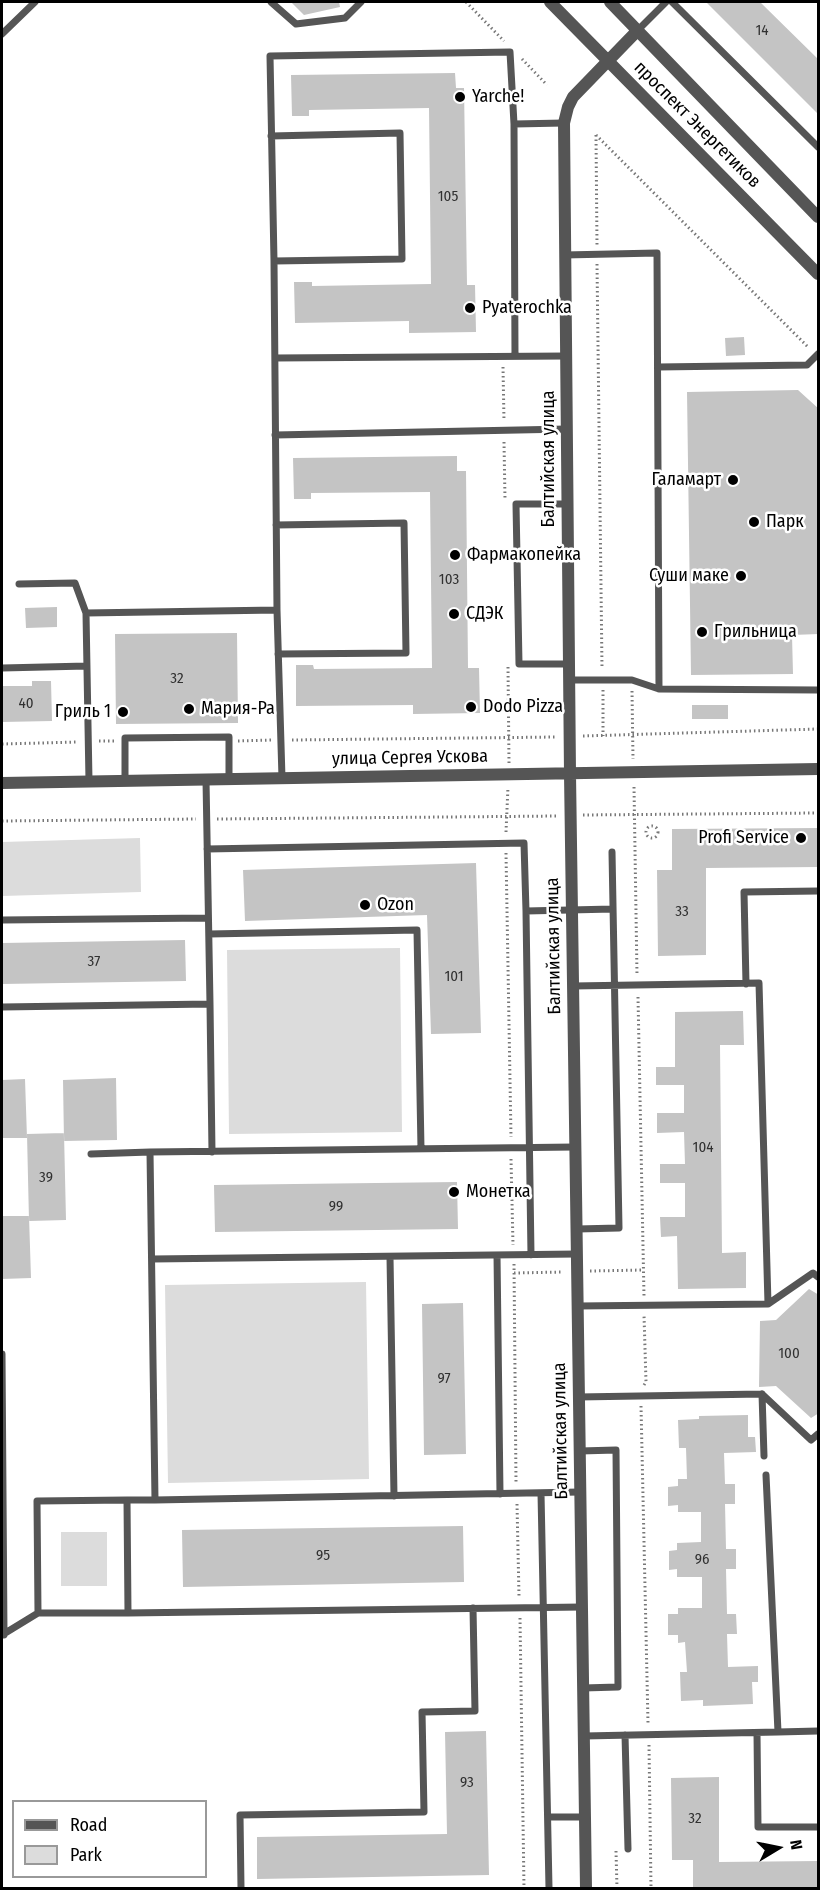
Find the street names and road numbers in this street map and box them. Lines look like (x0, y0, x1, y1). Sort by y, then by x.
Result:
street label: проспект Энергетиков (629, 57, 765, 193)
street label: Балтийская улица (538, 390, 560, 528)
street label: улица Сергея Ускова (332, 746, 488, 770)
street label: Балтийская улица (542, 877, 566, 1015)
street label: Балтийская улица (549, 1362, 573, 1500)

